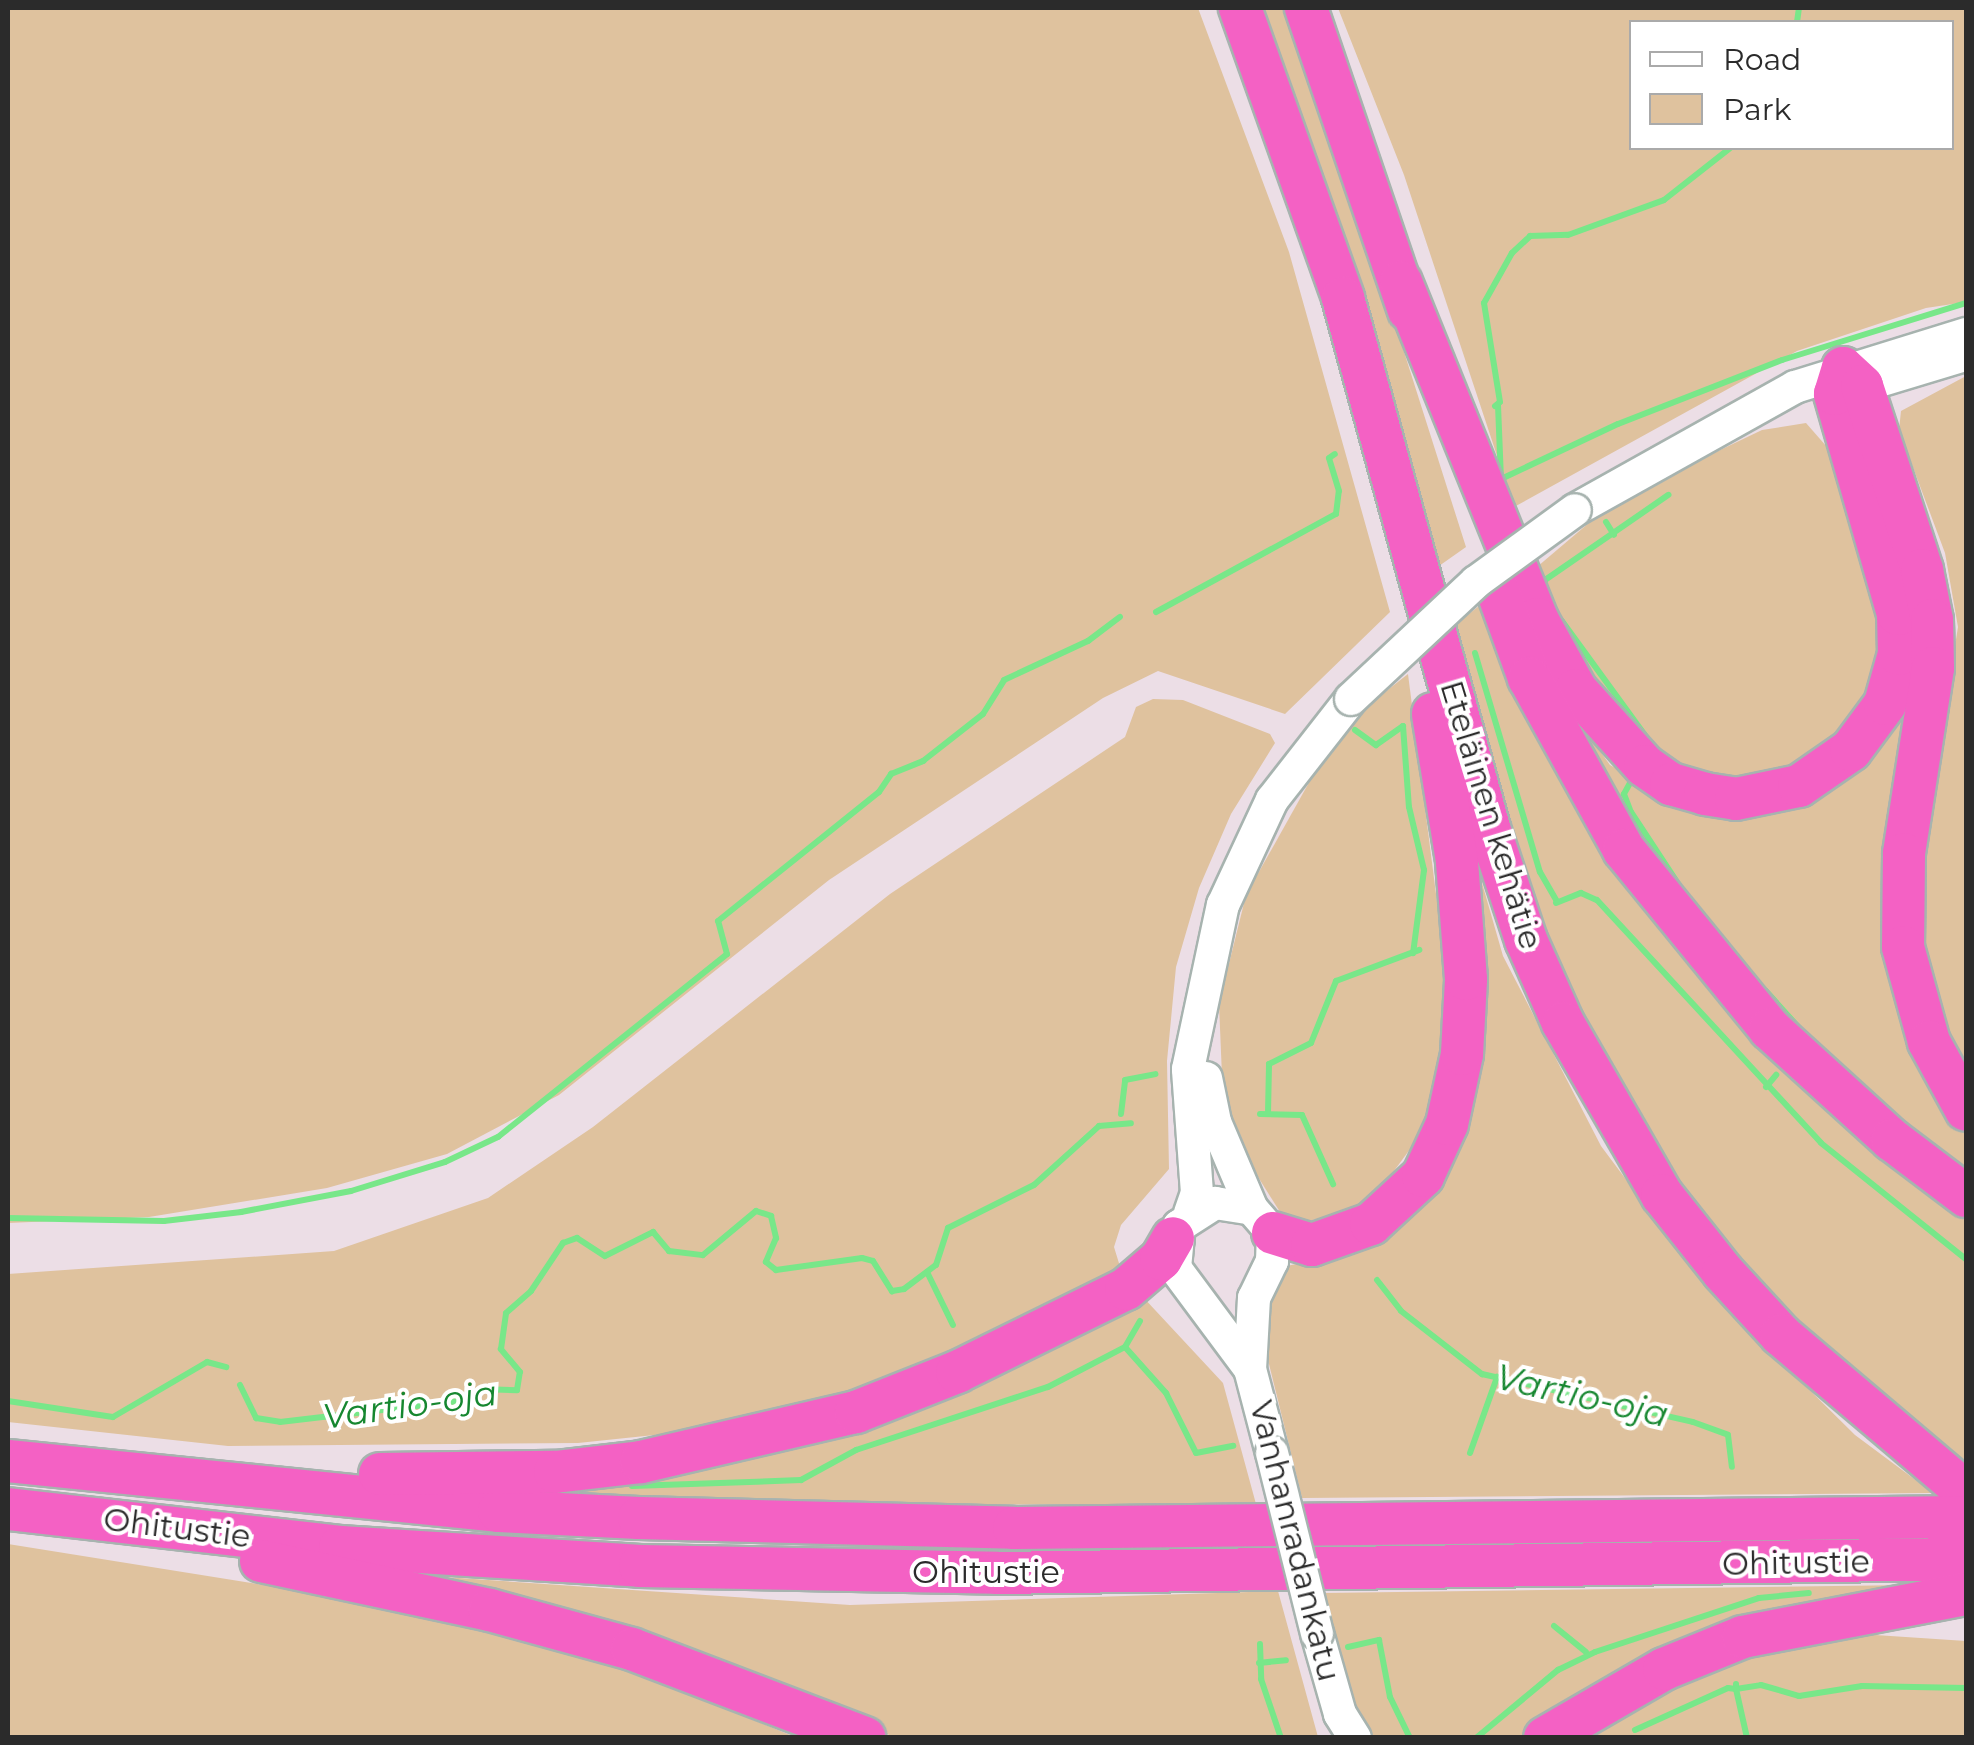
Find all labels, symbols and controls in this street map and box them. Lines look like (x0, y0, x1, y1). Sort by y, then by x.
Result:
legend (1629, 20, 1954, 150)
text: Road (1723, 41, 1801, 78)
text: Park (1723, 91, 1792, 128)
street label: Eteläinen kehätie (1432, 676, 1550, 954)
water label: Vartio-oja (1492, 1356, 1672, 1436)
water label: Vartio-oja (320, 1372, 500, 1438)
street label: Vanhanradankatu (1242, 1397, 1348, 1685)
street label: Ohitustie (101, 1500, 253, 1556)
street label: Ohitustie (1722, 1543, 1870, 1583)
street label: Ohitustie (912, 1553, 1060, 1591)

